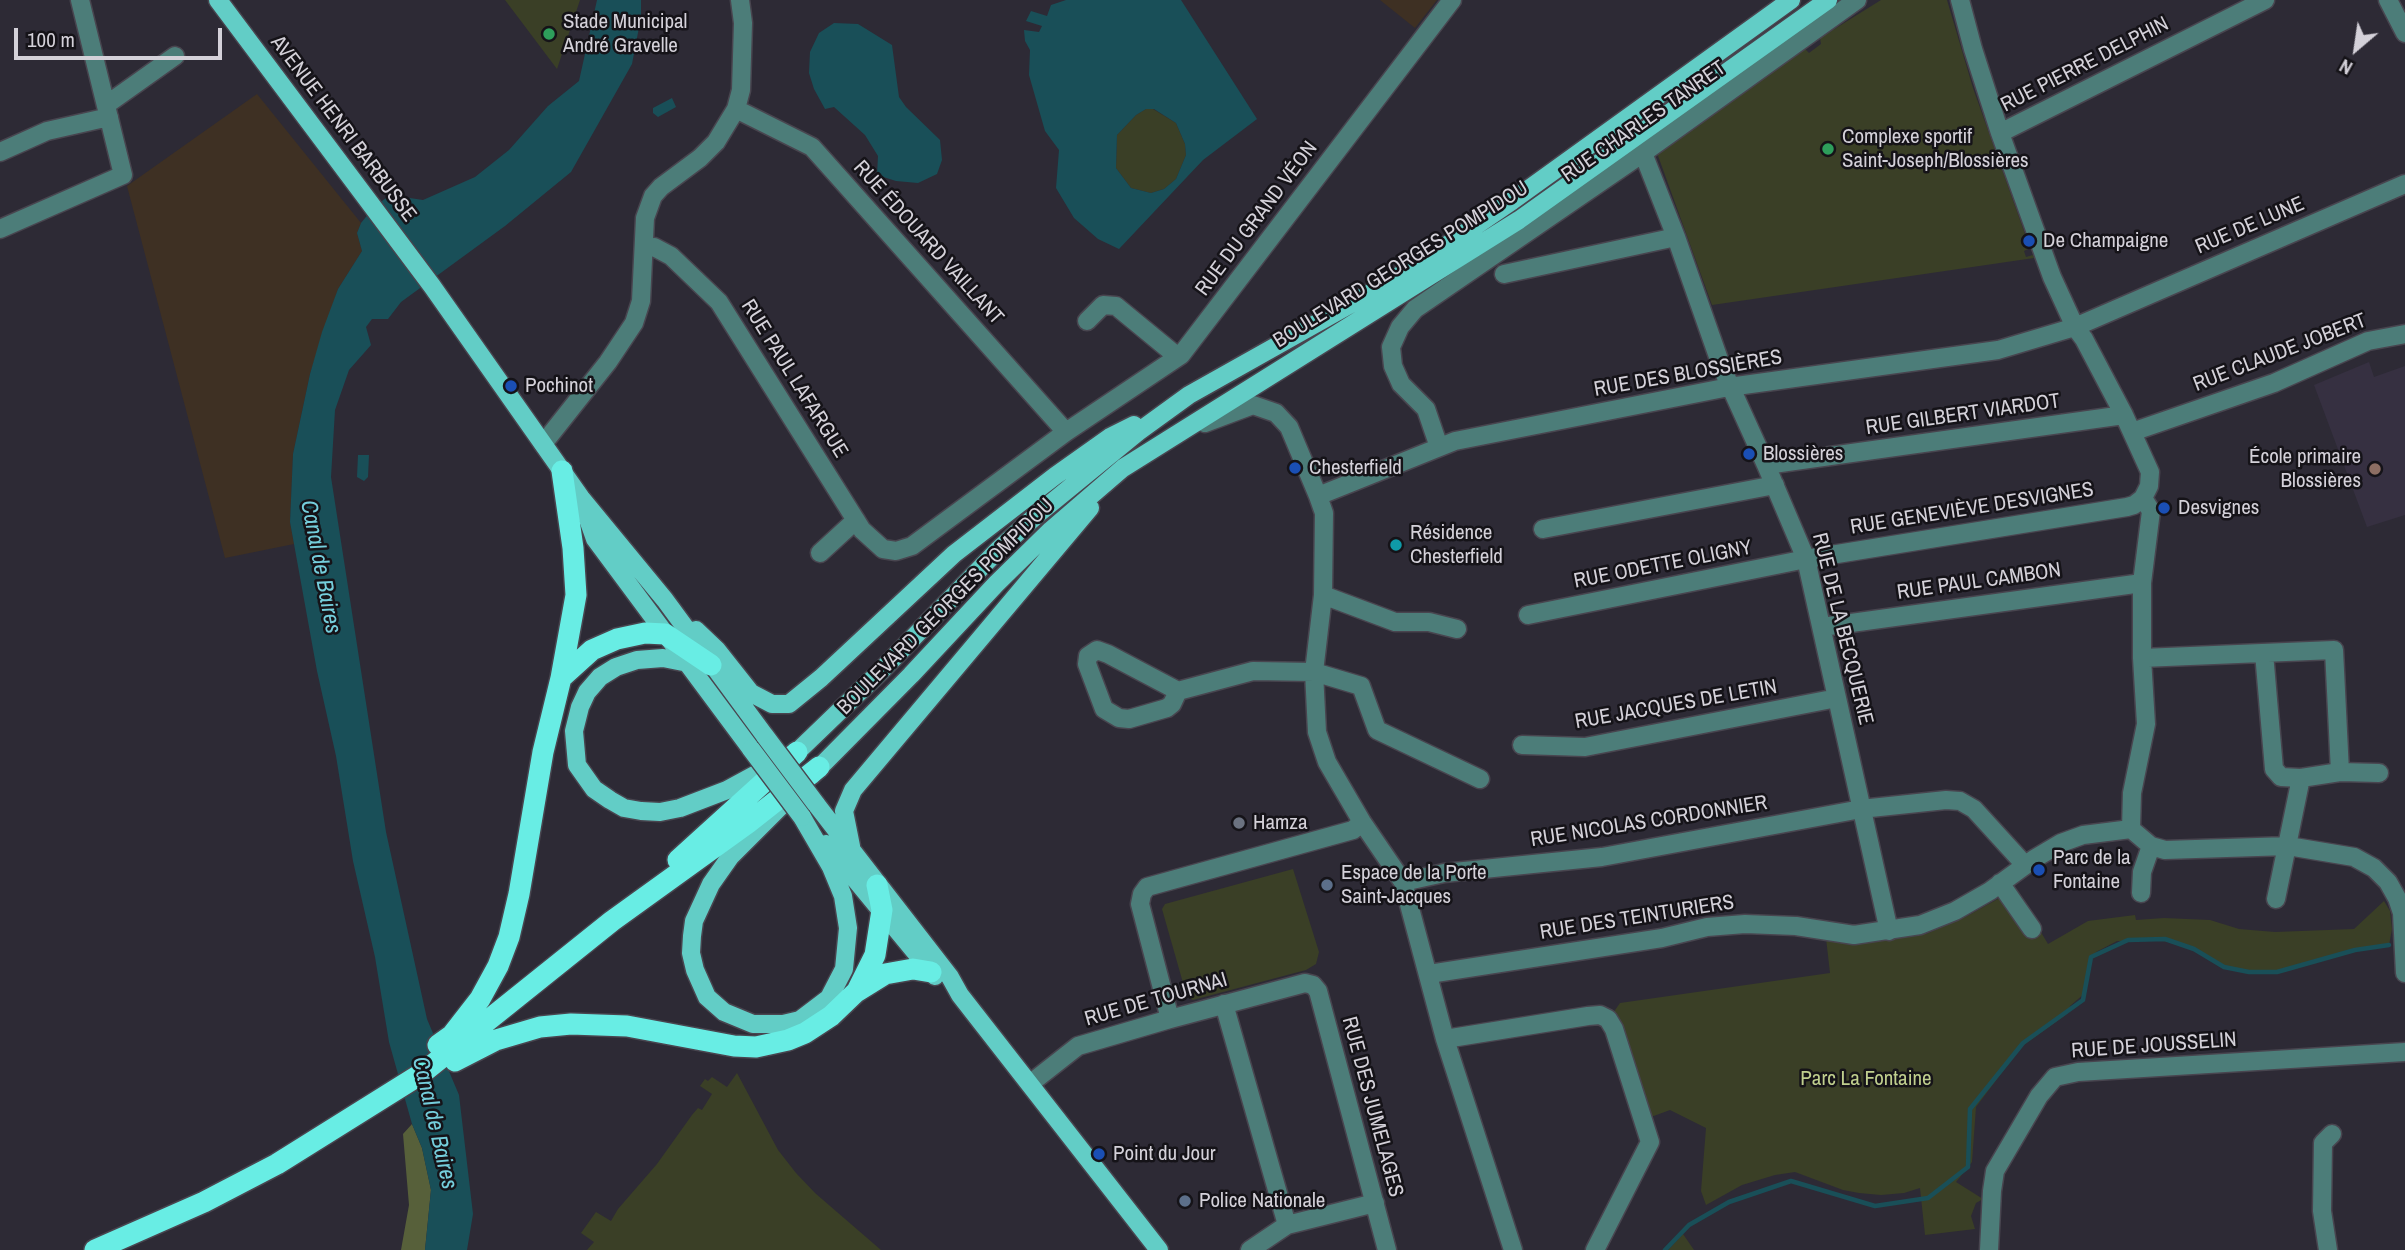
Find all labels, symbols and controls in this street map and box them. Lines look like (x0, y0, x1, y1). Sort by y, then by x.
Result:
place label: Stade Municipal André Gravelle (563, 9, 687, 59)
street label: RUE PIERRE DELPHIN (1997, 12, 2173, 118)
scale bar (18, 14, 226, 58)
north arrow (2321, 14, 2391, 84)
text: 100 m (27, 25, 75, 54)
marker: Stade Municipal André Gravelle (541, 26, 557, 42)
street label: AVENUE HENRI BARBUSSE (265, 31, 421, 227)
text: N (2335, 53, 2357, 81)
street label: RUE CHARLES TANRET (1557, 56, 1731, 188)
place label: Complexe sportif Saint-Joseph/Blossières (1842, 124, 2029, 174)
street label: RUE DU GRAND VÉON (1191, 137, 1323, 301)
marker: Complexe sportif Saint-Joseph/Blossières (1820, 141, 1836, 157)
street label: RUE ÉDOUARD VAILLANT (848, 156, 1008, 330)
street label: BOULEVARD GEORGES POMPIDOU (1269, 176, 1533, 354)
street label: RUE DE LUNE (2192, 192, 2308, 260)
place label: De Champaigne (2043, 228, 2168, 254)
marker: De Champaigne (2021, 233, 2037, 249)
street label: RUE PAUL LAFARGUE (735, 295, 853, 463)
street label: RUE CLAUDE JOBERT (2190, 308, 2370, 398)
street label: RUE DES BLOSSIÈRES (1592, 345, 1784, 403)
place label: Pochinot (525, 373, 593, 399)
marker: Pochinot (503, 378, 519, 394)
street label: RUE GILBERT VIARDOT (1864, 389, 2062, 441)
place label: Blossières (1763, 441, 1843, 467)
place label: École primaire Blossières (2249, 444, 2361, 494)
marker: Blossières (1741, 446, 1757, 462)
place label: Chesterfield (1309, 455, 1402, 481)
marker: Chesterfield (1287, 460, 1303, 476)
marker: École primaire Blossières (2367, 461, 2383, 477)
street label: RUE GENEVIÈVE DESVIGNES (1849, 477, 2095, 541)
street label: BOULEVARD GEORGES POMPIDOU (833, 494, 1059, 720)
place label: Desvignes (2178, 495, 2259, 521)
water label: Canal de Baires (294, 498, 346, 636)
marker: Desvignes (2156, 500, 2172, 516)
place label: Résidence Chesterfield (1410, 520, 1503, 570)
street label: RUE DE LA BECQUERIE (1806, 530, 1878, 728)
street label: RUE ODETTE OLIGNY (1572, 535, 1754, 595)
marker: Résidence Chesterfield (1388, 537, 1404, 553)
street label: RUE PAUL CAMBON (1895, 558, 2063, 606)
street label: RUE JACQUES DE LETIN (1573, 675, 1779, 735)
street label: RUE NICOLAS CORDONNIER (1529, 791, 1769, 853)
place label: Hamza (1253, 810, 1308, 836)
marker: Hamza (1231, 815, 1247, 831)
place label: Parc de la Fontaine (2053, 845, 2131, 895)
place label: Espace de la Porte Saint-Jacques (1341, 860, 1487, 910)
marker: Parc de la Fontaine (2031, 862, 2047, 878)
marker: Espace de la Porte Saint-Jacques (1319, 877, 1335, 893)
street label: RUE DES TEINTURIERS (1538, 890, 1736, 946)
street label: RUE DE TOURNAI (1082, 968, 1230, 1032)
street label: RUE DES JUMELAGES (1336, 1014, 1408, 1200)
street label: RUE DE JOUSSELIN (2071, 1028, 2237, 1064)
water label: Canal de Baires (405, 1054, 463, 1192)
park label: Parc La Fontaine (1800, 1066, 1932, 1092)
place label: Point du Jour (1113, 1141, 1215, 1167)
marker: Point du Jour (1091, 1146, 1107, 1162)
place label: Police Nationale (1199, 1188, 1325, 1214)
marker: Police Nationale (1177, 1193, 1193, 1209)

